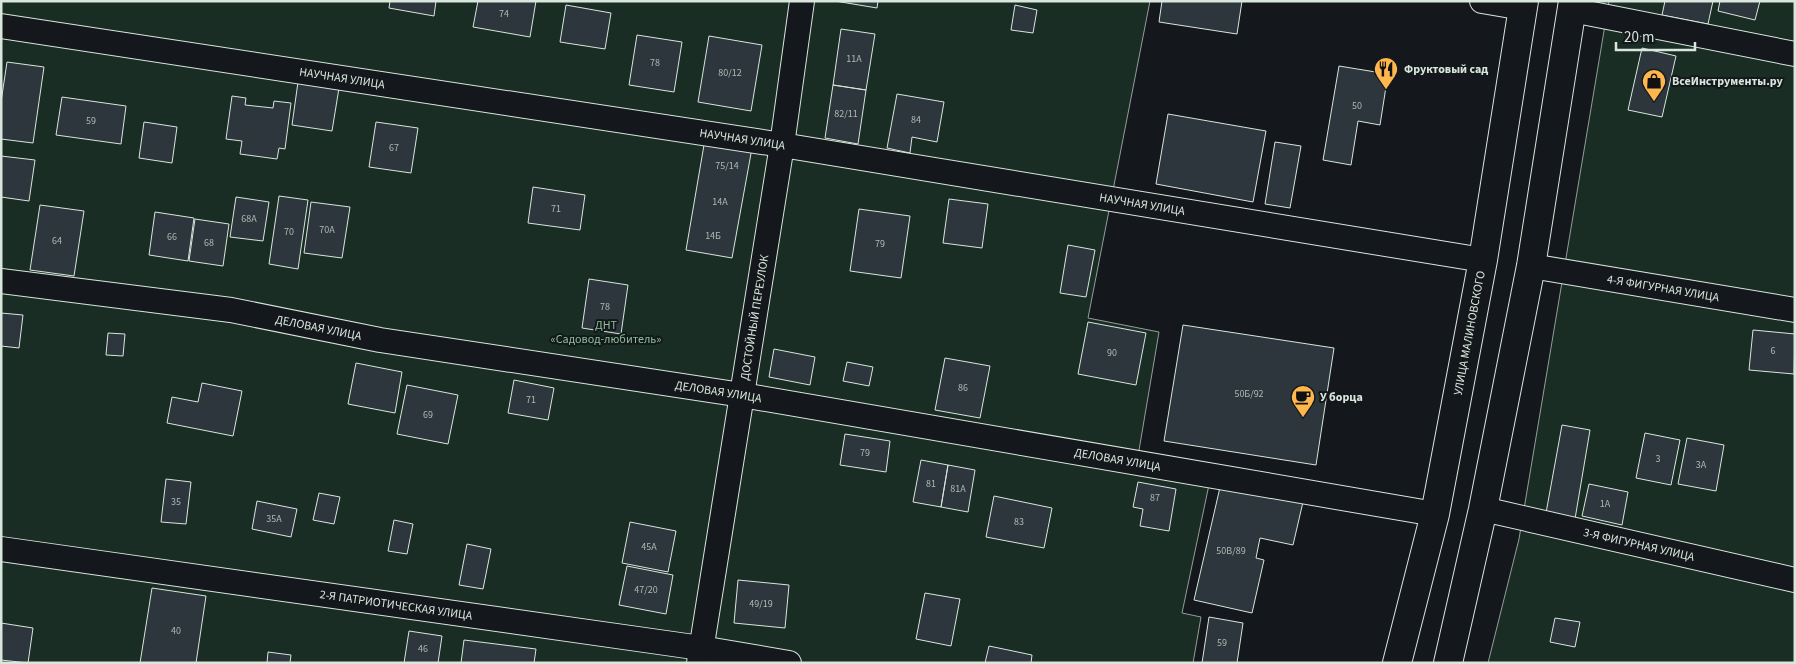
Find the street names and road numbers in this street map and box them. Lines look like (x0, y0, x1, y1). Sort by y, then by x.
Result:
street label: НАУЧНАЯ УЛИЦА (298, 63, 387, 93)
street label: НАУЧНАЯ УЛИЦА (698, 124, 787, 154)
street label: НАУЧНАЯ УЛИЦА (1098, 189, 1187, 220)
street label: ДОСТОЙНЫЙ ПЕРЕУЛОК (736, 253, 773, 381)
street label: УЛИЦА МАЛИНОВСКОГО (1449, 269, 1489, 397)
street label: 4-Я ФИГУРНАЯ УЛИЦА (1606, 270, 1721, 306)
street label: ДЕЛОВАЯ УЛИЦА (274, 311, 363, 345)
street label: ДЕЛОВАЯ УЛИЦА (674, 376, 763, 407)
street label: ДЕЛОВАЯ УЛИЦА (1073, 444, 1163, 475)
street label: 3-Я ФИГУРНАЯ УЛИЦА (1582, 524, 1697, 565)
street label: 2-Я ПАТРИОТИЧЕСКАЯ УЛИЦА (319, 586, 474, 624)

